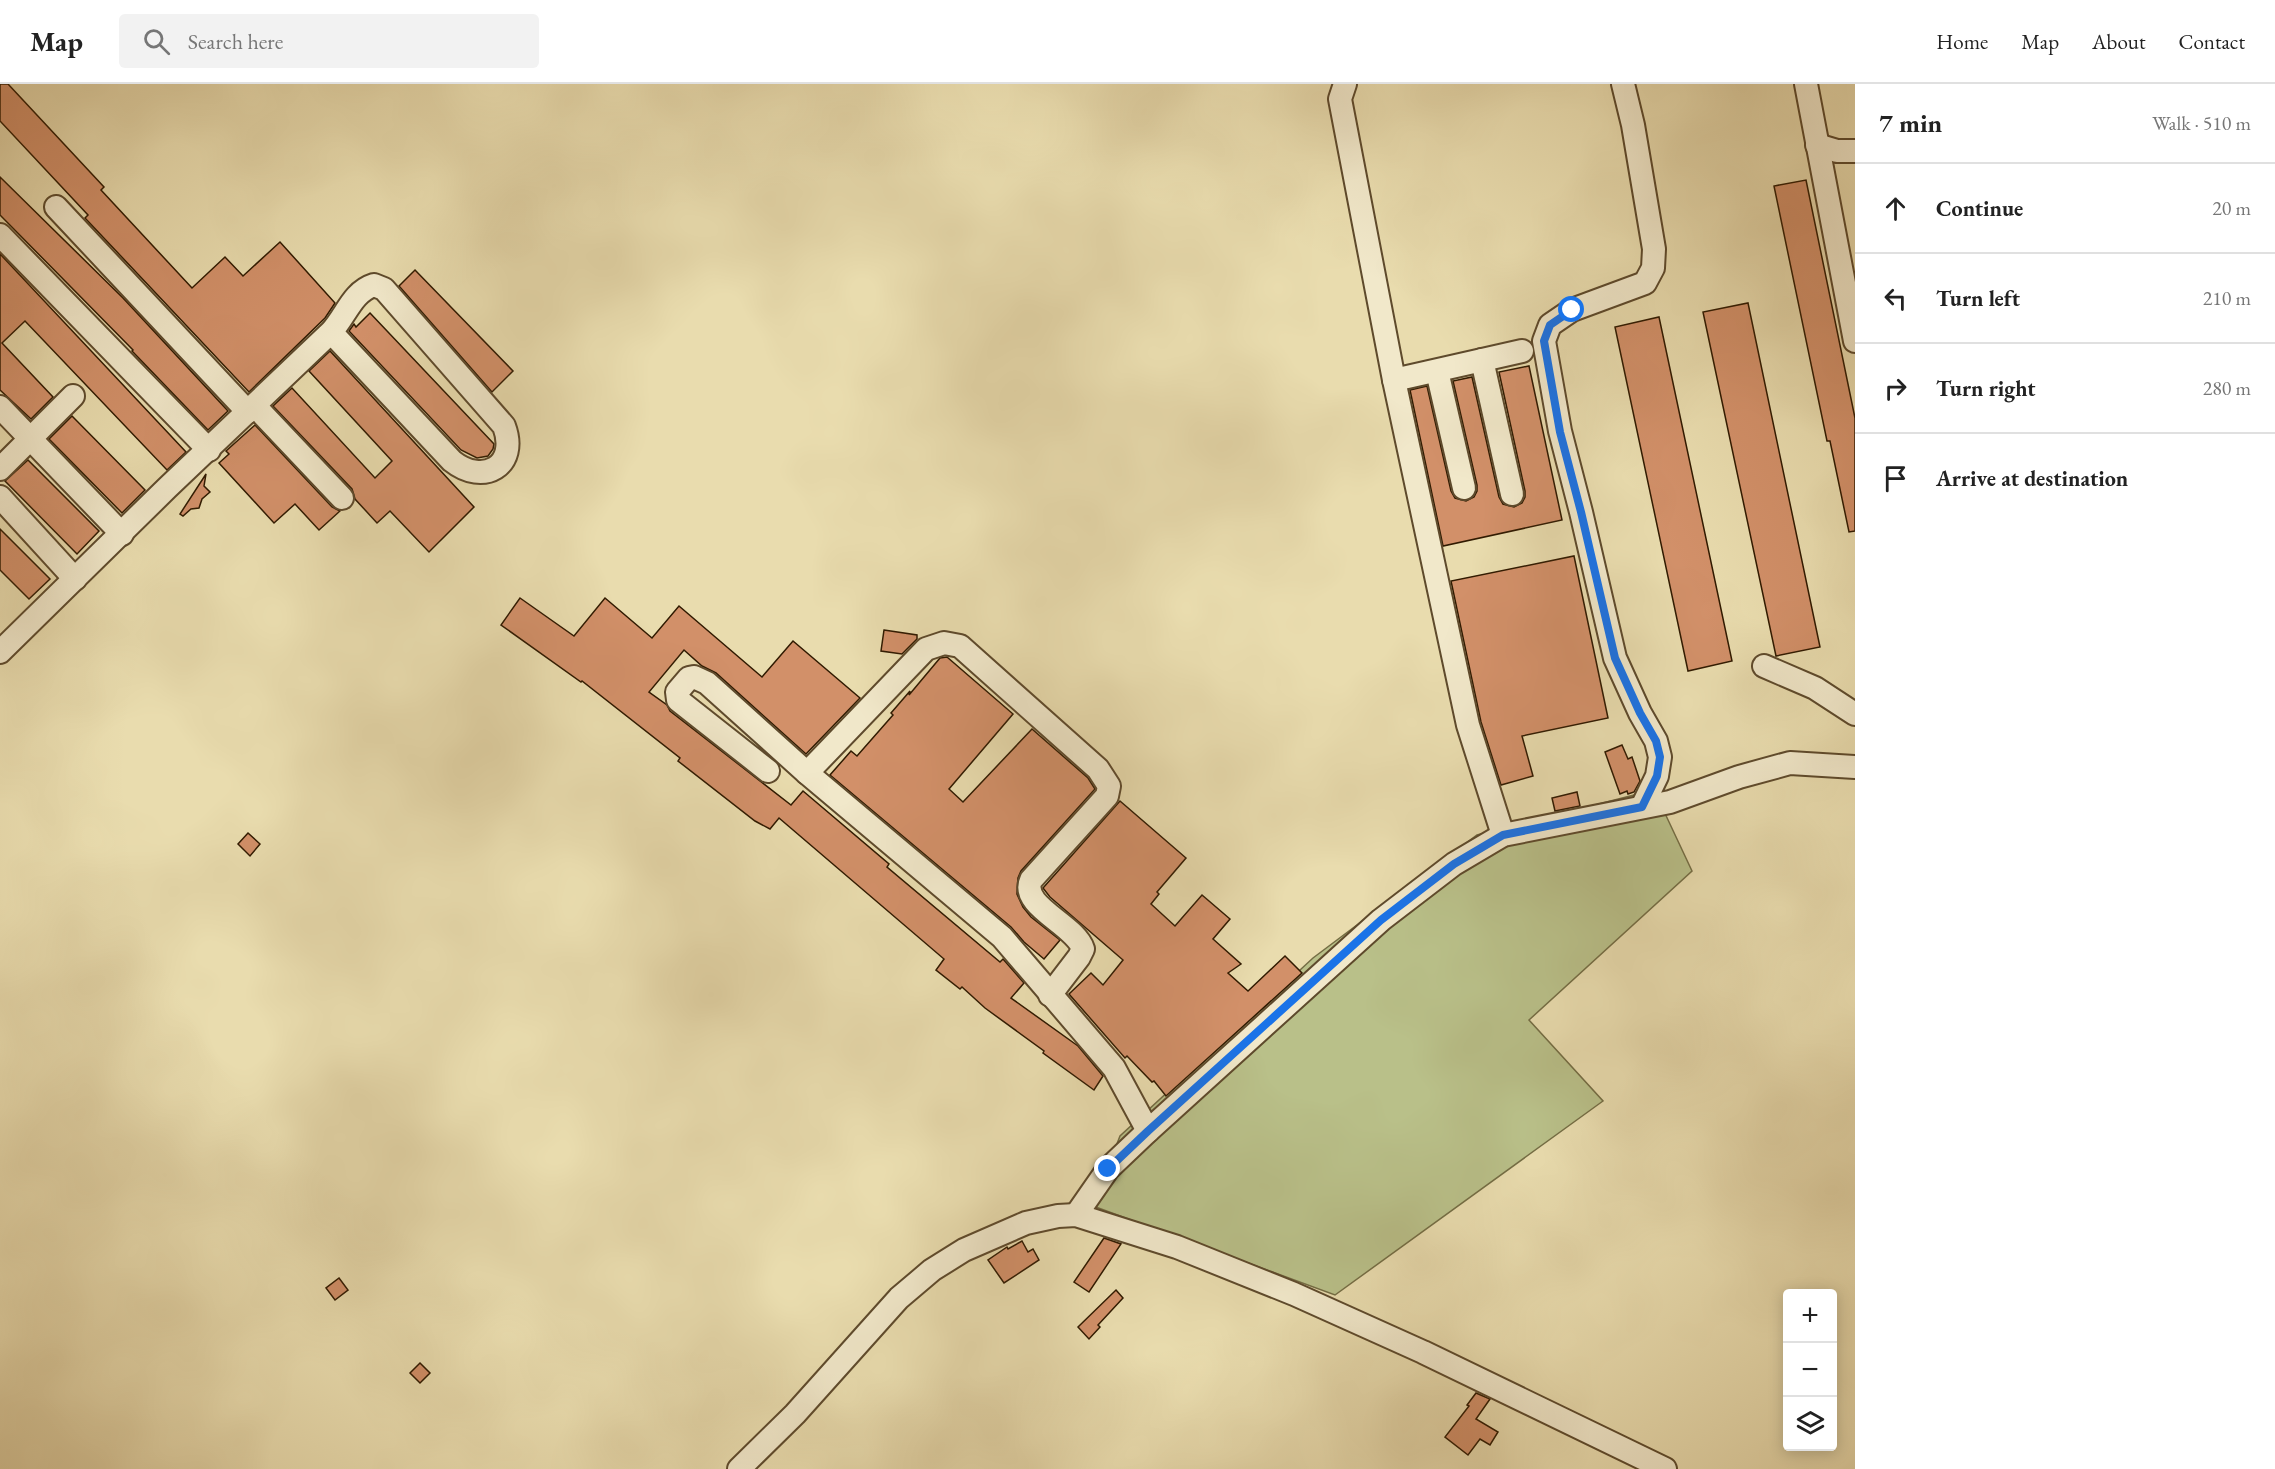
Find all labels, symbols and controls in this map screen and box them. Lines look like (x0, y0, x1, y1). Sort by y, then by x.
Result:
search box (119, 14, 539, 68)
text: Map (30, 23, 83, 59)
icon: search (140, 25, 173, 58)
text: Search here (188, 27, 283, 56)
text: Home (1936, 28, 1988, 55)
text: Map (2021, 28, 2059, 55)
text: About (2092, 28, 2145, 55)
text: Contact (2178, 28, 2245, 55)
text: 7 min (1879, 106, 1942, 140)
text: Walk · 510 m (2152, 110, 2251, 136)
icon: ahead (1879, 192, 1912, 225)
text: Continue (1936, 194, 2023, 223)
text: 20 m (2212, 195, 2251, 221)
icon: left (1879, 282, 1912, 315)
text: Turn left (1936, 284, 2020, 313)
text: 210 m (2203, 285, 2251, 311)
route start (1558, 296, 1584, 322)
icon: right (1879, 372, 1912, 405)
text: Turn right (1936, 374, 2035, 403)
text: 280 m (2203, 375, 2251, 401)
icon: arrive (1879, 462, 1912, 495)
text: Arrive at destination (1936, 464, 2128, 493)
route end (1094, 1155, 1120, 1181)
map controls (1783, 1289, 1837, 1451)
button: + (1783, 1289, 1837, 1343)
button: − (1783, 1343, 1837, 1397)
button: layers (1783, 1397, 1837, 1451)

